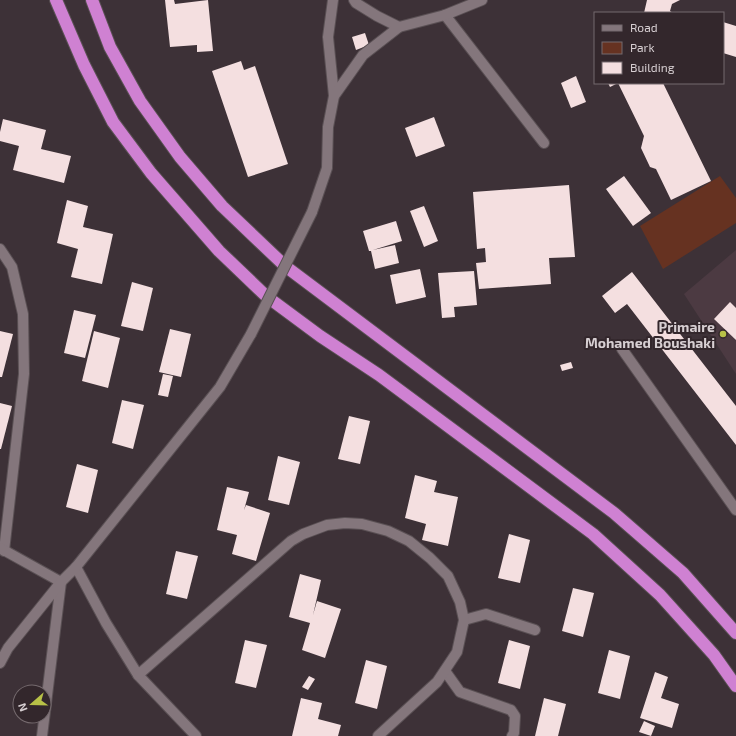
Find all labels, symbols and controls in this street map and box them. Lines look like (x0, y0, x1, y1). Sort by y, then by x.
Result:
legend (594, 12, 724, 84)
text: Road (630, 20, 658, 34)
text: Park (630, 40, 655, 54)
text: Building (630, 60, 675, 74)
place label: Primaire Mohamed Boushaki (585, 318, 715, 351)
marker: Primaire Mohamed Boushaki (718, 329, 728, 339)
north arrow (12, 684, 52, 724)
text: N (15, 702, 30, 714)

